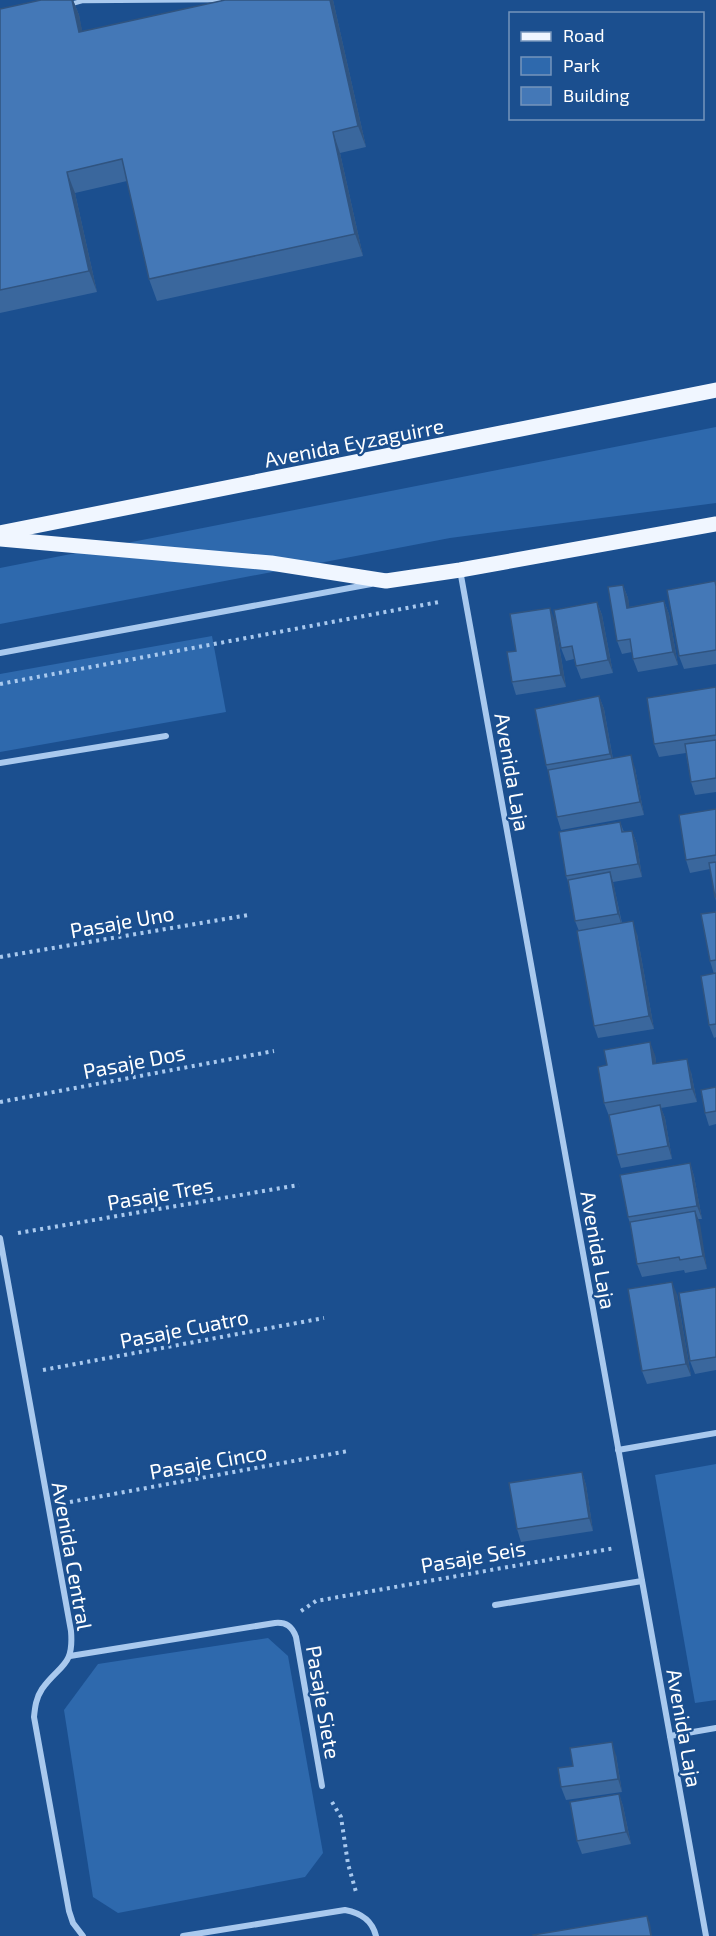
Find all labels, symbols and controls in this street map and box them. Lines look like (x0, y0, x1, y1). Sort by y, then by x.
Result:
legend (509, 12, 704, 120)
text: Road (563, 24, 604, 46)
text: Park (563, 54, 600, 76)
text: Building (563, 84, 630, 106)
street label: Avenida Eyzaguirre (262, 412, 446, 472)
street label: Avenida Laja (489, 711, 536, 833)
street label: Pasaje Uno (68, 900, 176, 943)
street label: Pasaje Dos (81, 1039, 188, 1084)
street label: Pasaje Tres (105, 1171, 215, 1216)
street label: Avenida Laja (575, 1189, 622, 1311)
street label: Pasaje Cuatro (117, 1303, 251, 1354)
street label: Pasaje Cinco (147, 1438, 269, 1485)
street label: Avenida Central (48, 1480, 98, 1633)
street label: Pasaje Seis (419, 1534, 528, 1579)
street label: Pasaje Siete (301, 1643, 346, 1761)
street label: Avenida Laja (661, 1667, 708, 1789)

